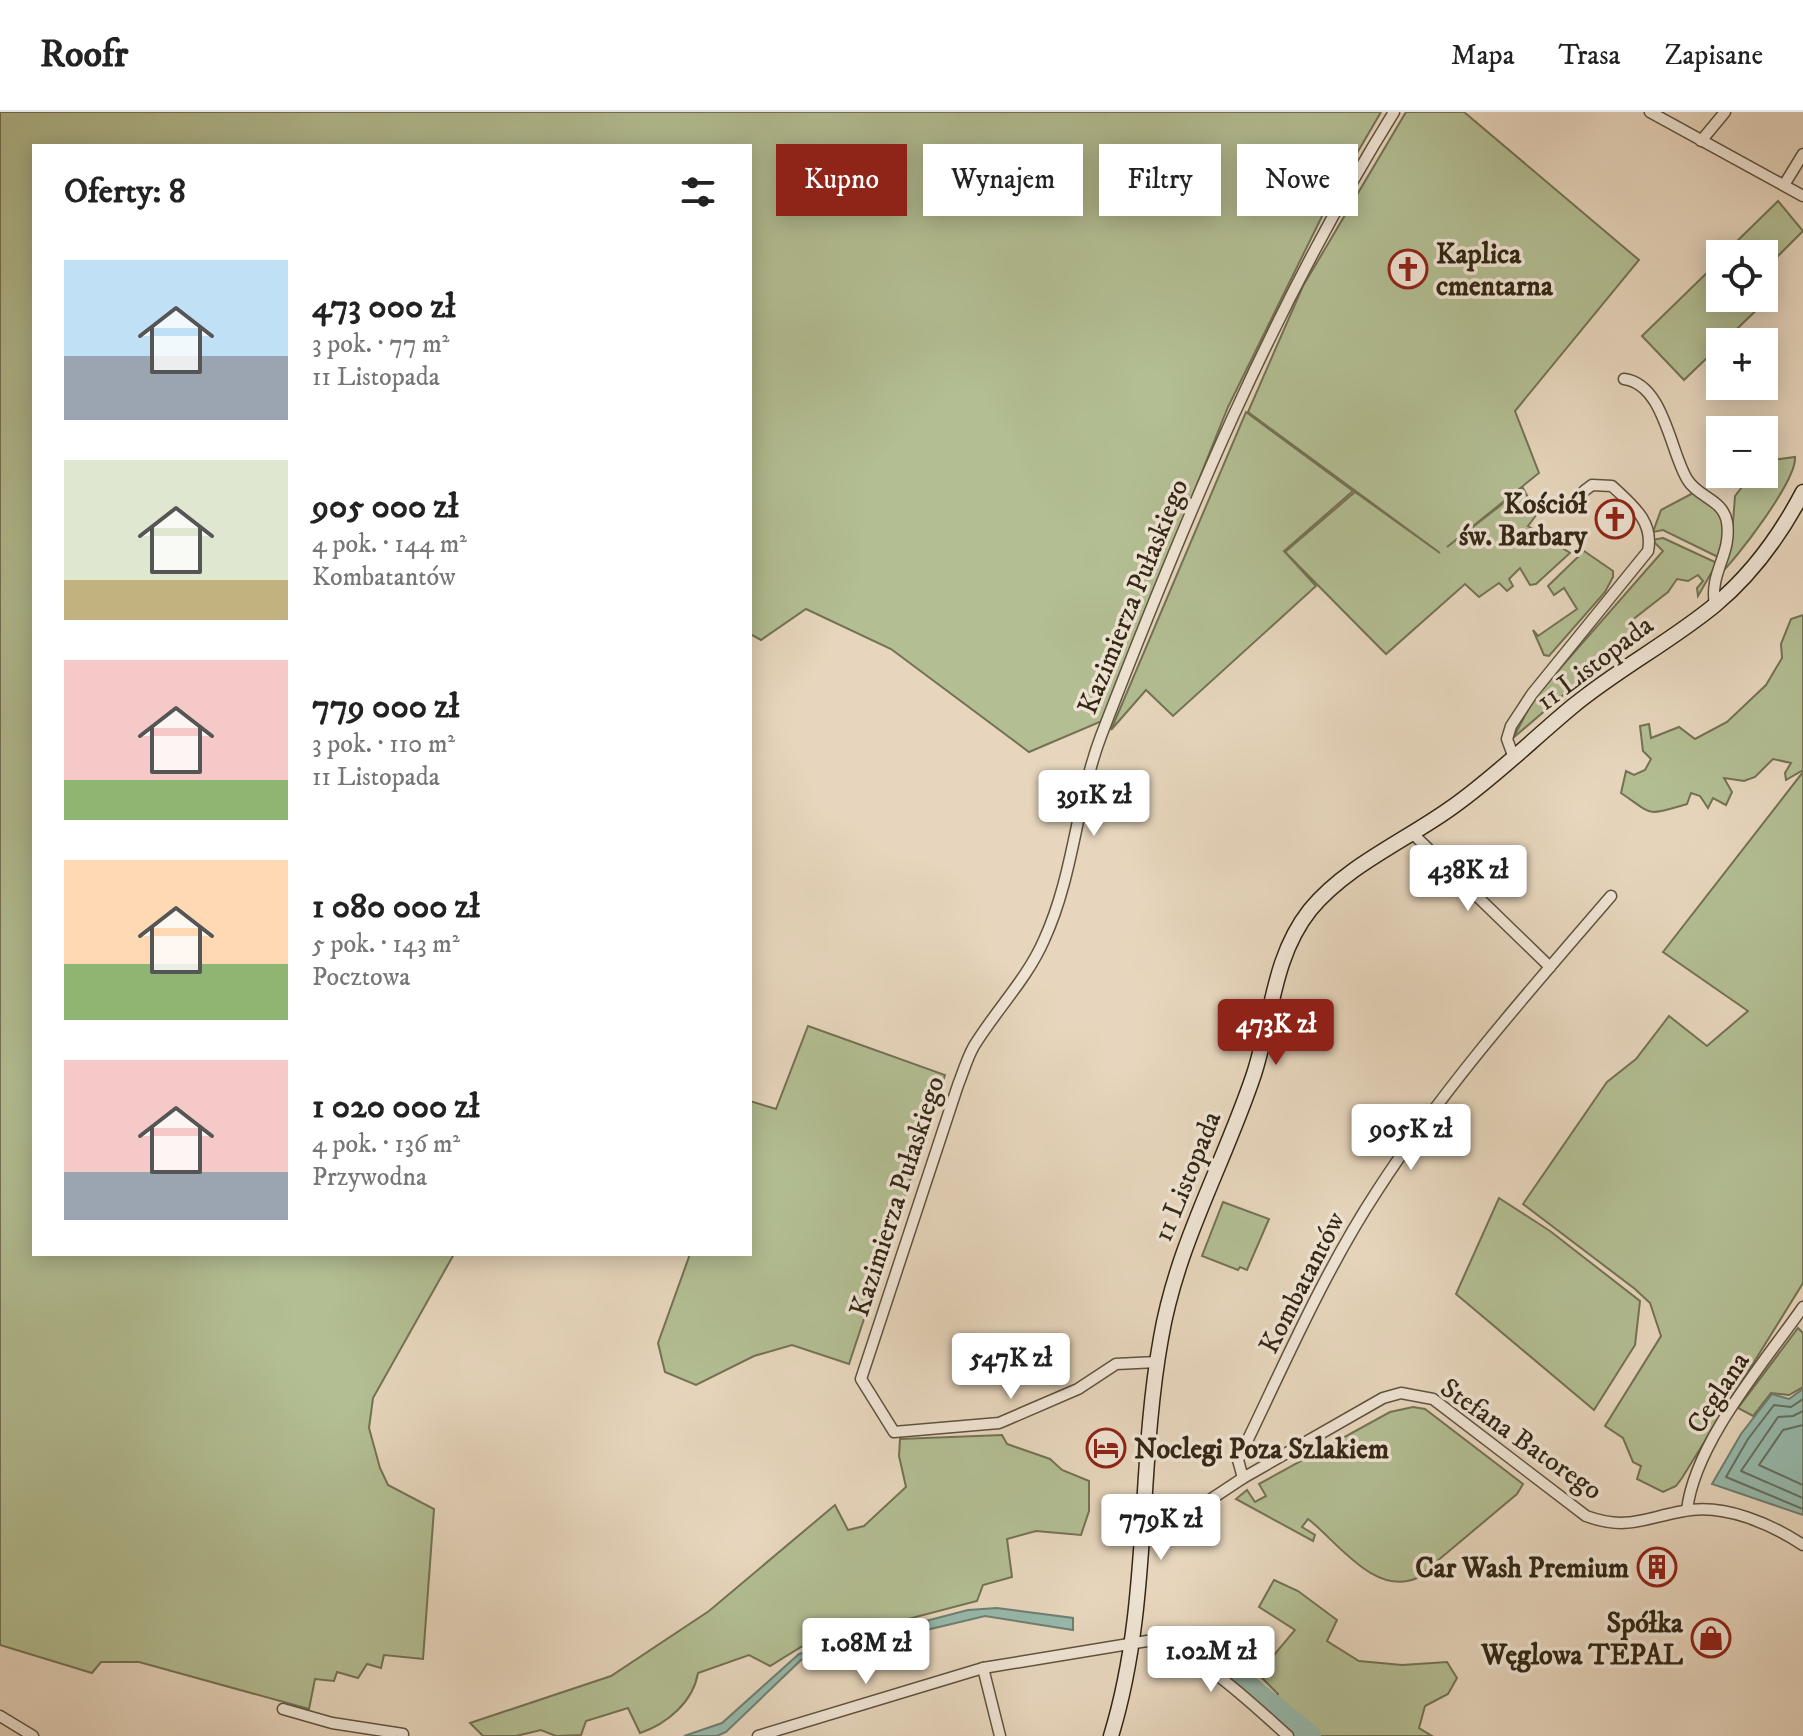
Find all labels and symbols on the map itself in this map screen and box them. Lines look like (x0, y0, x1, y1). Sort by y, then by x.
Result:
place label: Kaplica cmentarna (1436, 237, 1554, 304)
church icon: Kaplica cmentarna (1387, 248, 1429, 290)
street label: Kazimierza Pułaskiego (1070, 474, 1197, 719)
place label: Kościół św. Barbary (1459, 487, 1588, 554)
church icon: Kościół św. Barbary (1594, 498, 1636, 540)
street label: 11 Listopada (1529, 608, 1661, 719)
pin: 391K zł (1020, 770, 1168, 838)
pin: 438K zł (1394, 845, 1542, 913)
pin: 473K zł (1202, 999, 1350, 1067)
street label: Kazimierza Pułaskiego (842, 1072, 953, 1321)
pin: 905K zł (1337, 1104, 1485, 1172)
street label: 11 Listopada (1145, 1106, 1229, 1247)
street label: Kombatantów (1252, 1206, 1353, 1360)
pin: 547K zł (937, 1333, 1085, 1401)
street label: Ceglana (1679, 1345, 1758, 1440)
street label: Stefana Batorego (1433, 1370, 1609, 1508)
hotel icon: Noclegi Poza Szlakiem (1085, 1427, 1127, 1469)
place label: Noclegi Poza Szlakiem (1134, 1432, 1389, 1467)
pin: 779K zł (1087, 1494, 1235, 1562)
building icon: Car Wash Premium (1636, 1546, 1678, 1588)
place label: Car Wash Premium (1415, 1551, 1629, 1586)
place label: Spółka Węglowa TEPAL (1480, 1606, 1684, 1673)
shop icon: Spółka Węglowa TEPAL (1690, 1617, 1732, 1659)
pin: 1.08M zł (783, 1618, 949, 1686)
pin: 1.02M zł (1128, 1626, 1294, 1694)

